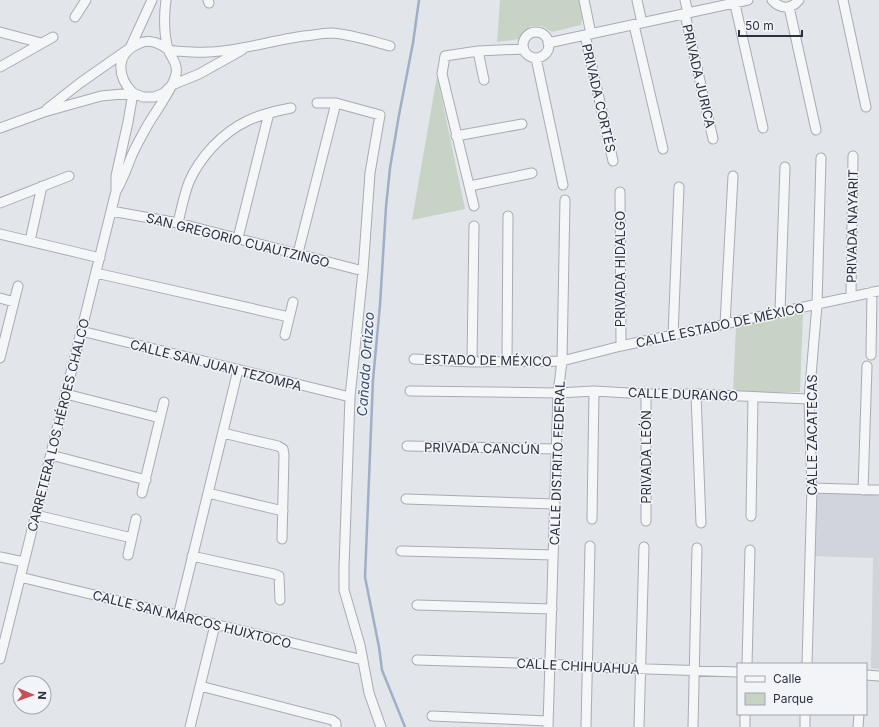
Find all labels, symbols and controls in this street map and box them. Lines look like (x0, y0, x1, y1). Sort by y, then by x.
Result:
scale bar (739, 12, 802, 38)
text: 50 m (745, 18, 774, 33)
street label: PRIVADA JURICA (679, 23, 719, 129)
street label: PRIVADA CORTÉS (579, 42, 619, 154)
street label: PRIVADA NAYARIT (843, 169, 861, 283)
street label: SAN GREGORIO CUAUTZINGO (145, 209, 331, 271)
street label: PRIVADA HIDALGO (612, 211, 628, 327)
street label: CALLE ESTADO DE MÉXICO (634, 299, 806, 351)
water label: Cañada Ortizco (353, 311, 377, 417)
street label: CARRETERA LOS HÉROES CHALCO (24, 317, 92, 533)
street label: CALLE SAN JUAN TEZOMPA (129, 336, 304, 394)
street label: ESTADO DE MÉXICO (424, 351, 552, 369)
street label: CALLE ZACATECAS (804, 375, 820, 495)
street label: CALLE DISTRITO FEDERAL (546, 380, 568, 546)
street label: CALLE DURANGO (628, 384, 738, 404)
street label: PRIVADA LEÓN (638, 410, 654, 504)
street label: PRIVADA CANCÚN (424, 439, 540, 457)
street label: CALLE SAN MARCOS HUIXTOCO (91, 587, 293, 651)
street label: CALLE CHIHUAHUA (516, 655, 640, 677)
legend (737, 663, 867, 715)
text: Calle (773, 671, 801, 686)
north arrow (12, 675, 52, 715)
text: N (35, 691, 49, 700)
text: Parque (773, 691, 813, 706)

